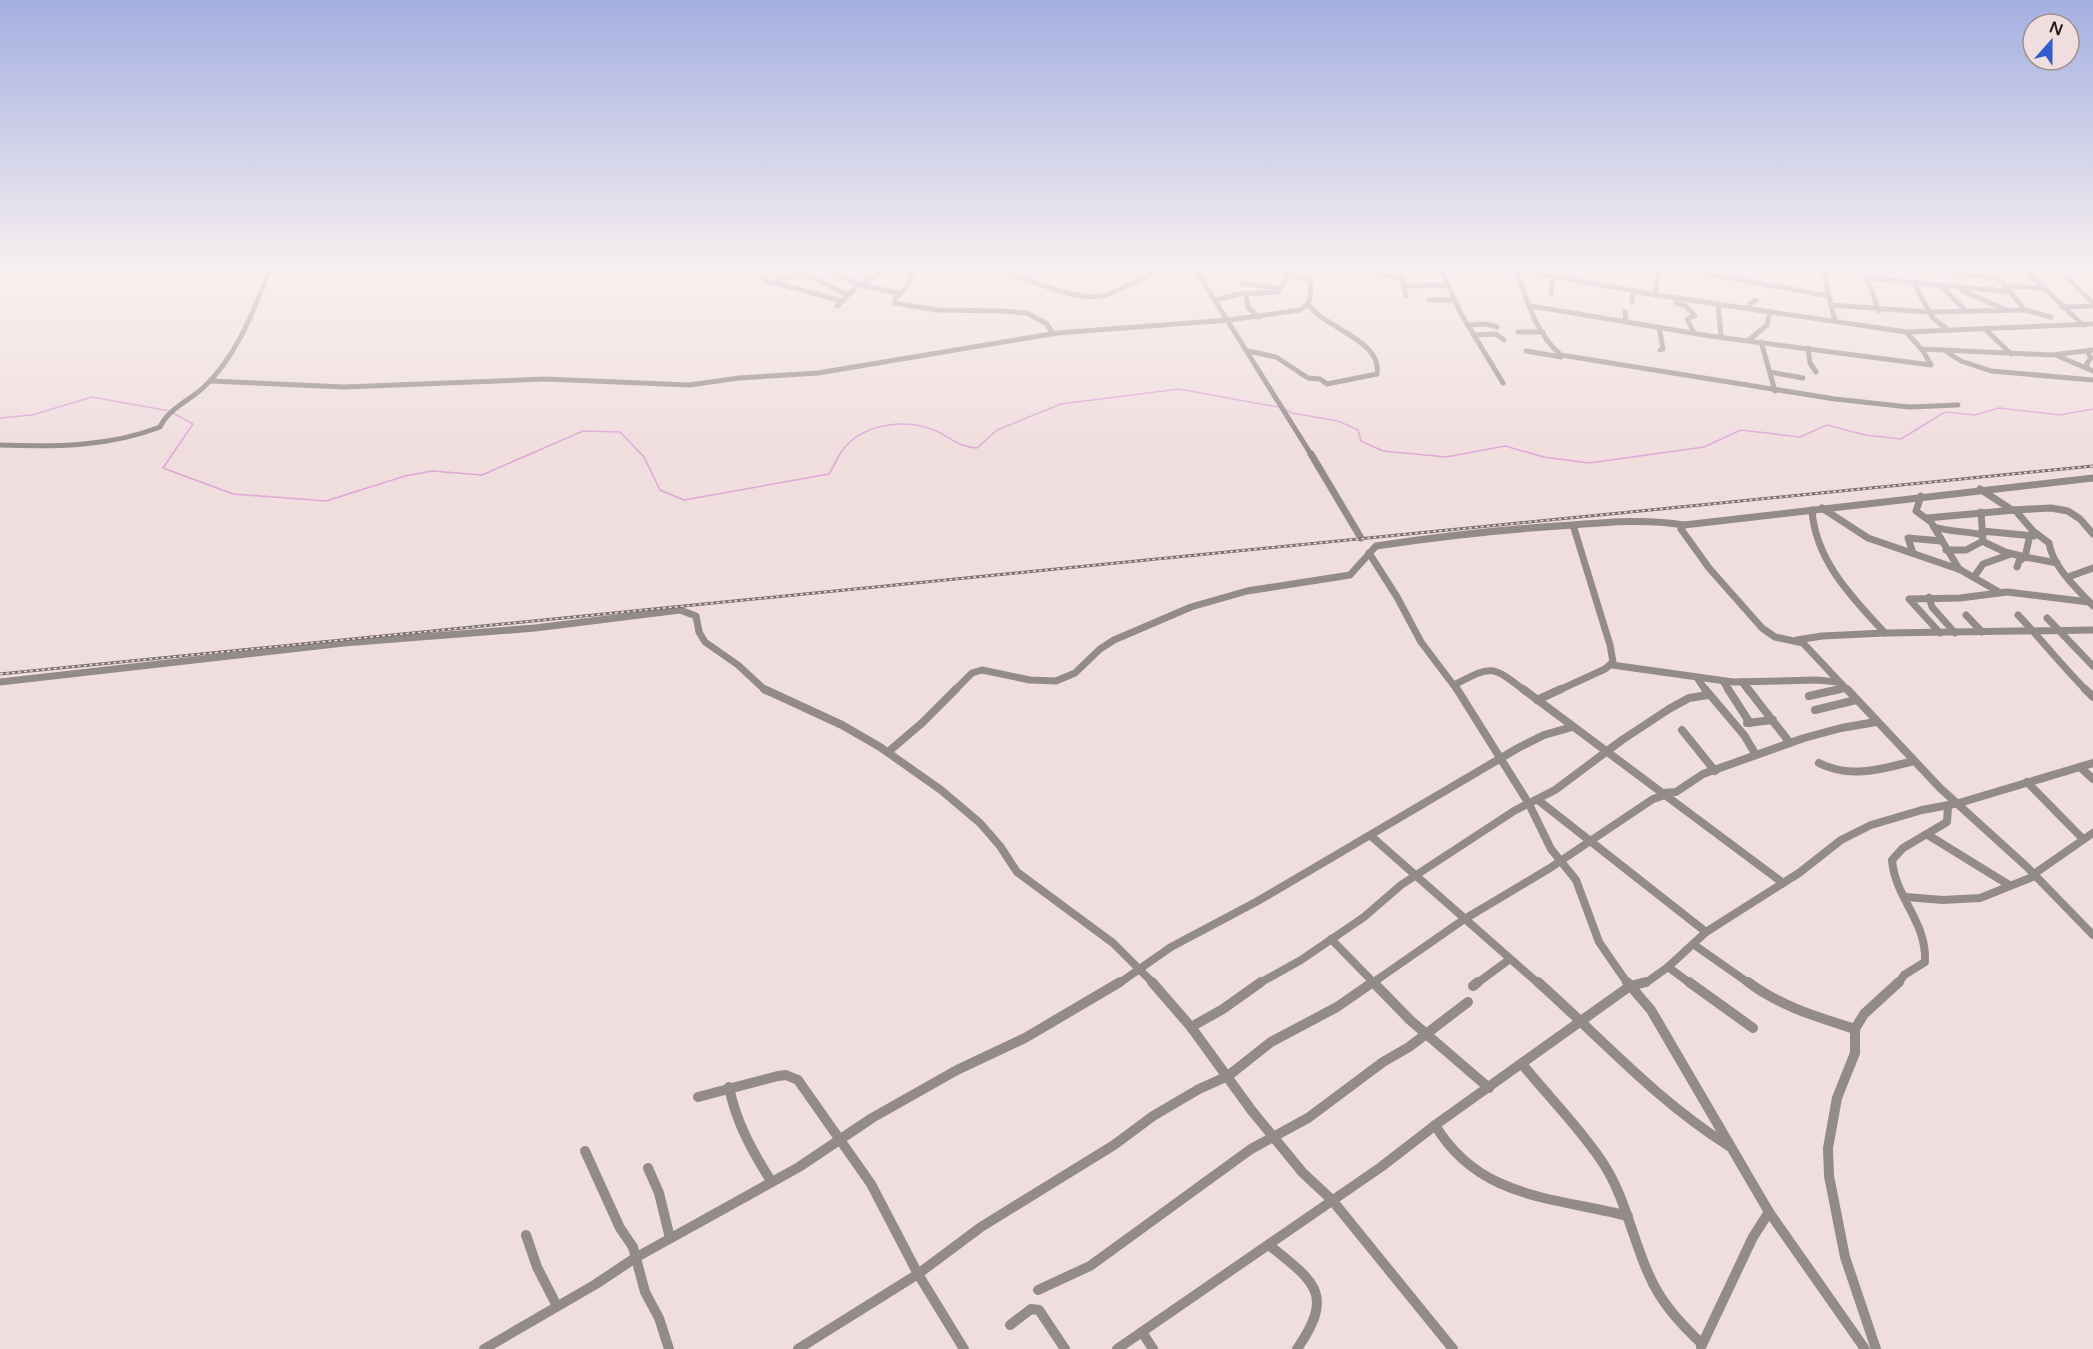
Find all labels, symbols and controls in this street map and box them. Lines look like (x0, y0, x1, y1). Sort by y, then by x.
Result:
north arrow (2021, 12, 2081, 72)
text: N (2046, 17, 2066, 41)

